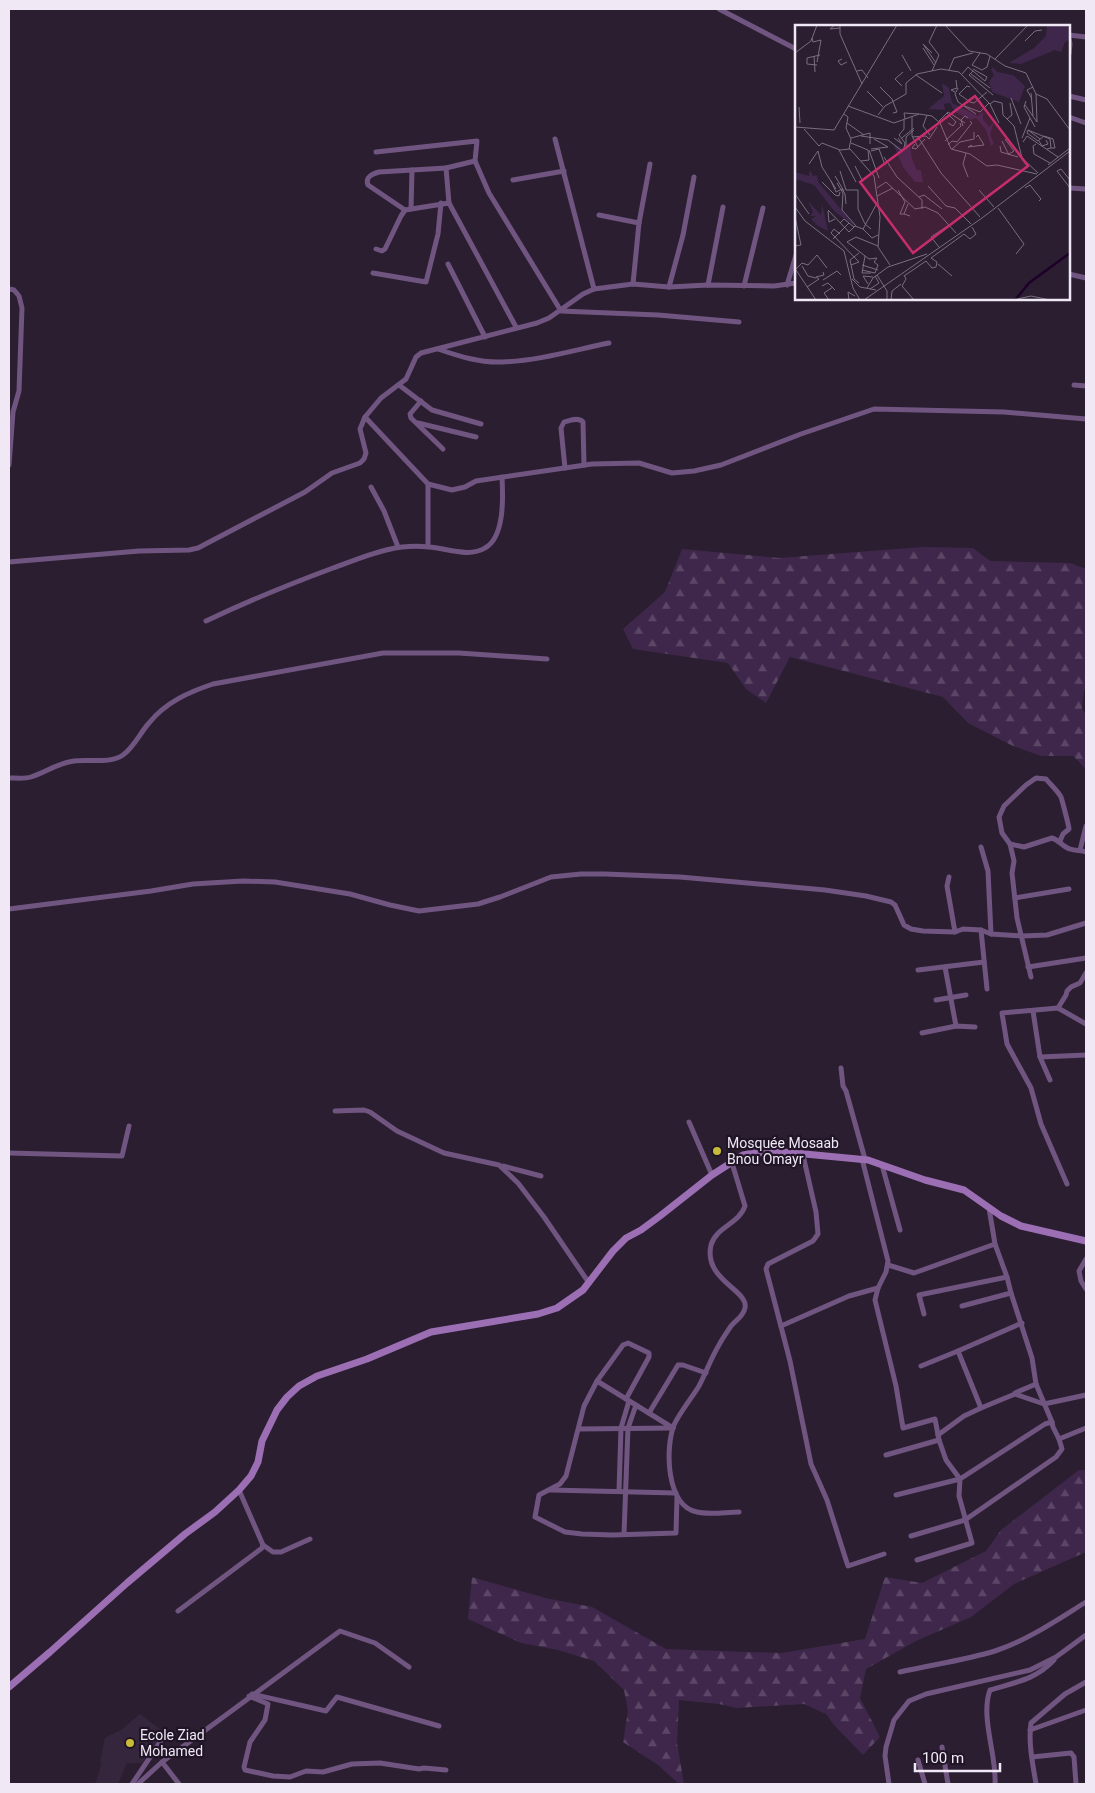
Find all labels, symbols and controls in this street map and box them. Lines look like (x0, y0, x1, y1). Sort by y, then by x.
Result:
inset map (795, 25, 1070, 300)
place label: Mosquée Mosaab Bnou Omayr (727, 1135, 839, 1167)
marker: Mosquée Mosaab Bnou Omayr (711, 1145, 723, 1157)
place label: Ecole Ziad Mohamed (140, 1727, 205, 1759)
marker: Ecole Ziad Mohamed (124, 1737, 136, 1749)
scale bar (915, 1740, 1000, 1772)
text: 100 m (922, 1749, 964, 1767)

